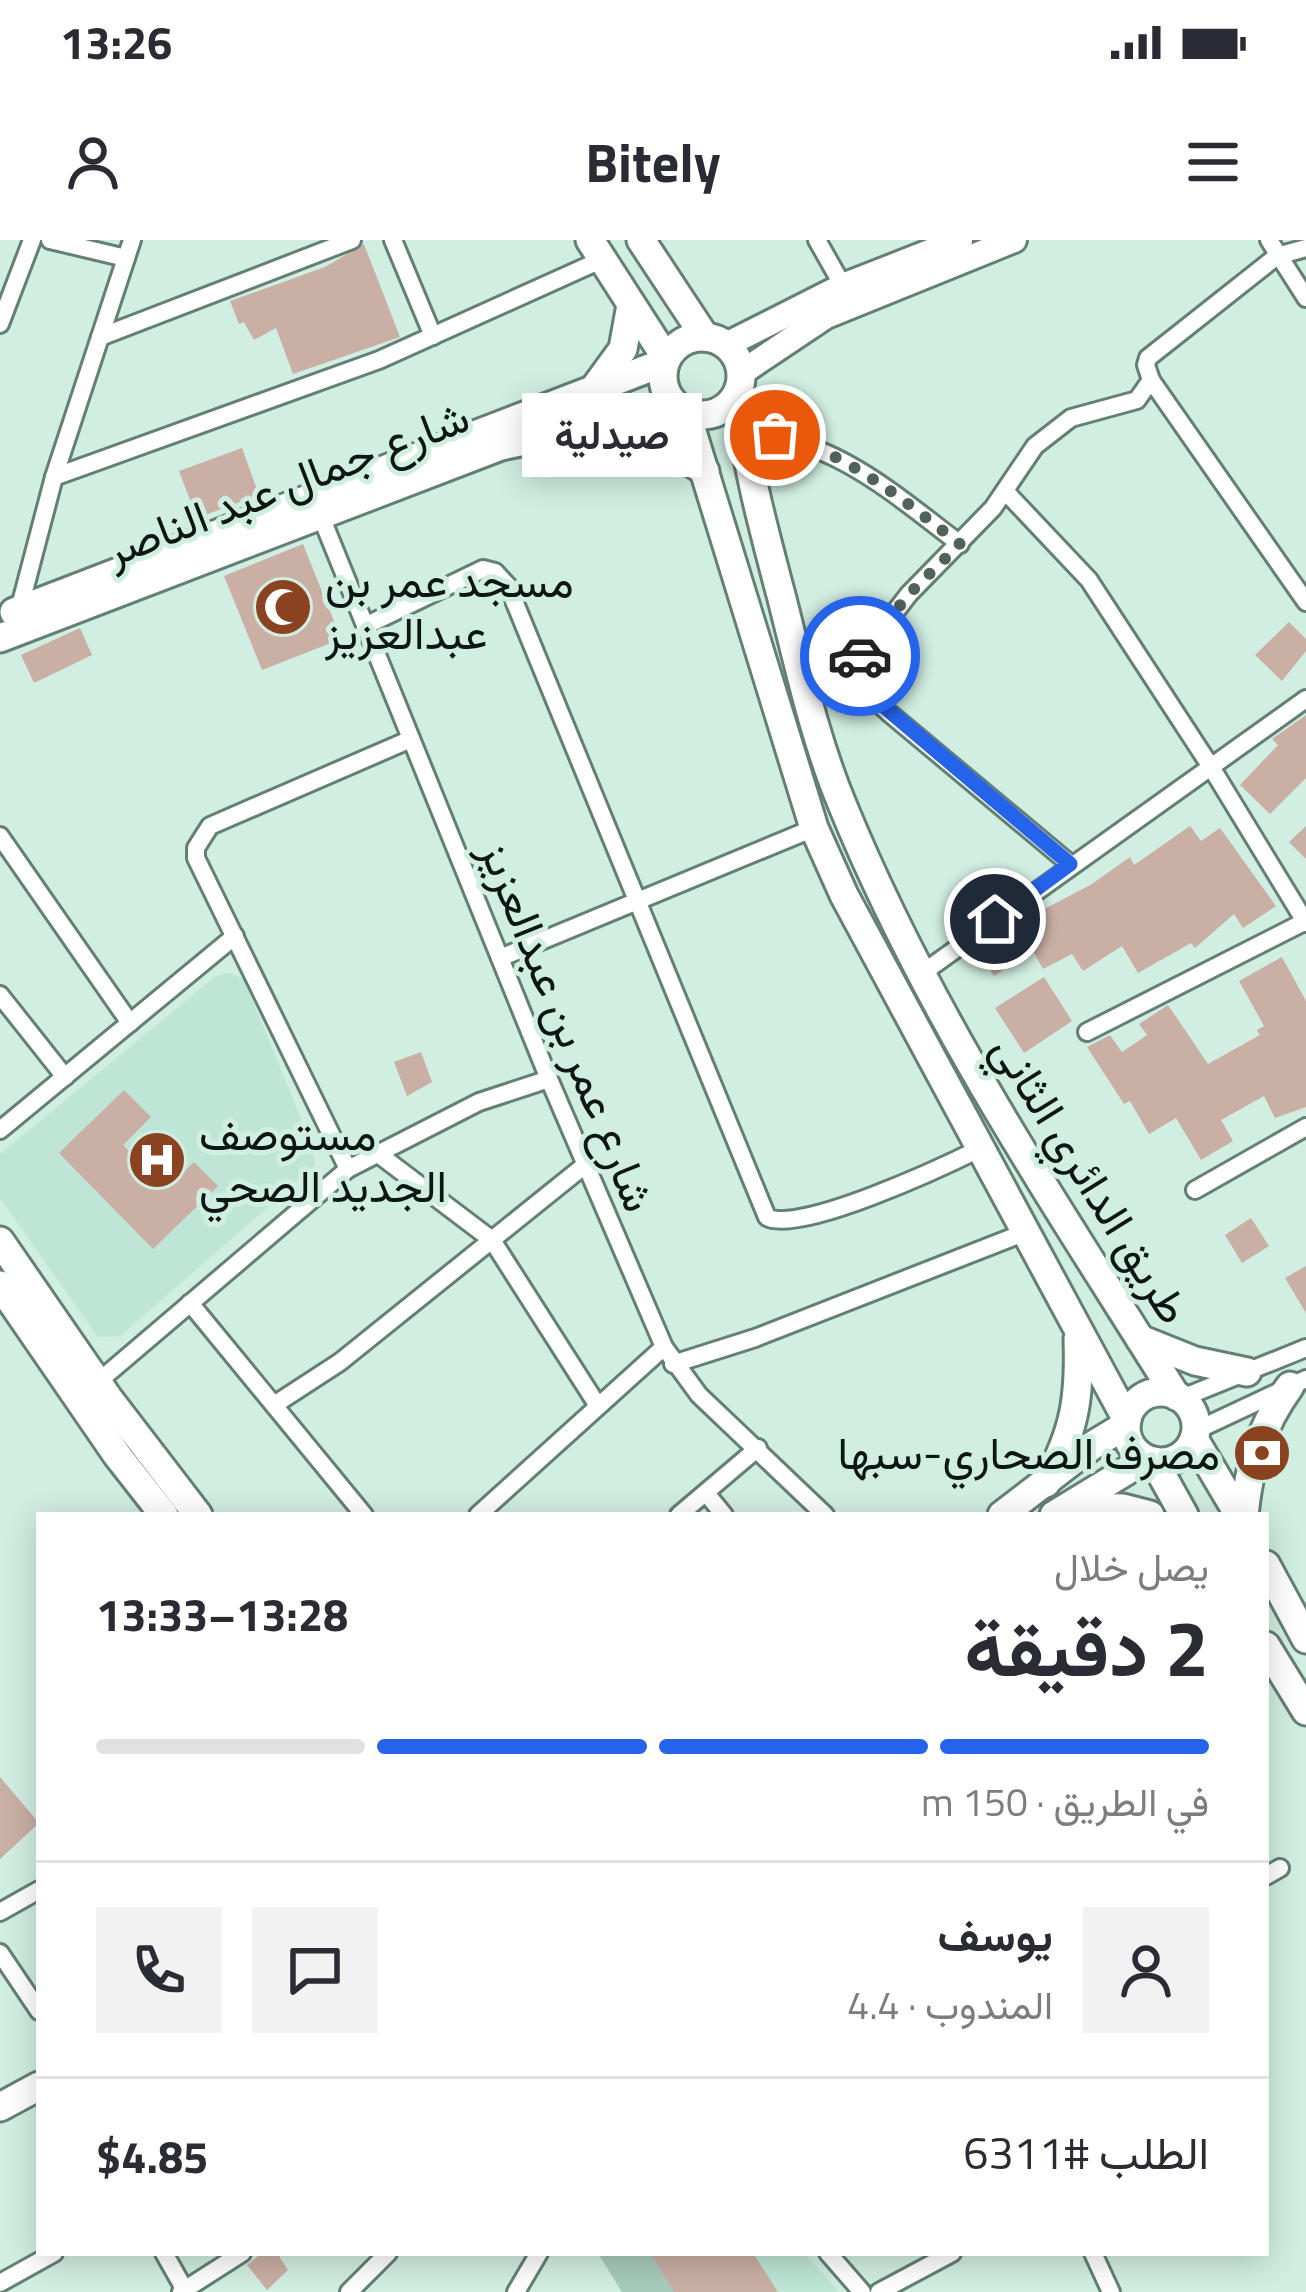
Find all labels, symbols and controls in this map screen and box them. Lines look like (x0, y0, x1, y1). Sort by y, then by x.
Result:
text: 13:26 (60, 8, 172, 76)
text: Bitely (585, 121, 721, 203)
icon: person (60, 129, 126, 195)
icon: menu (1180, 129, 1246, 195)
street label: شارع جمال عبد الناصر (94, 381, 479, 583)
pin (724, 384, 826, 486)
callout: صيدلية (523, 393, 703, 477)
icon: bag (742, 402, 808, 468)
text: صيدلية (555, 405, 669, 464)
place label: مسجد عمر بن عبدالعزيز (324, 546, 574, 666)
mosque icon: مسجد عمر بن عبدالعزيز (252, 576, 314, 638)
courier (800, 596, 920, 716)
icon: car (827, 623, 893, 689)
street label: شارع عمر بن عبدالعزيز (463, 829, 674, 1222)
pin (944, 868, 1046, 970)
icon: home (962, 886, 1028, 952)
street label: طريق الدائري الثاني (972, 1020, 1208, 1339)
place label: مستوصف الجديد الصحي (199, 1099, 447, 1223)
hospital icon: مستوصف الجديد الصحي (126, 1129, 188, 1191)
place label: مصرف الصحاري-سبها (837, 1418, 1220, 1490)
bank icon: مصرف الصحاري-سبها (1231, 1422, 1293, 1484)
text: يصل خلال (1054, 1537, 1209, 1596)
text: 13:28–13:33 (96, 1580, 348, 1648)
text: 2 دقيقة (964, 1588, 1209, 1706)
text: في الطريق · 150 m (921, 1772, 1209, 1831)
text: يوسف (938, 1900, 1053, 1968)
button: phone (96, 1907, 222, 2033)
button: chat (252, 1907, 378, 2033)
button: person (1083, 1907, 1209, 2033)
text: المندوب · 4.4 (847, 1975, 1053, 2034)
text: الطلب #6311 (963, 2118, 1209, 2186)
text: $4.85 (96, 2122, 208, 2190)

